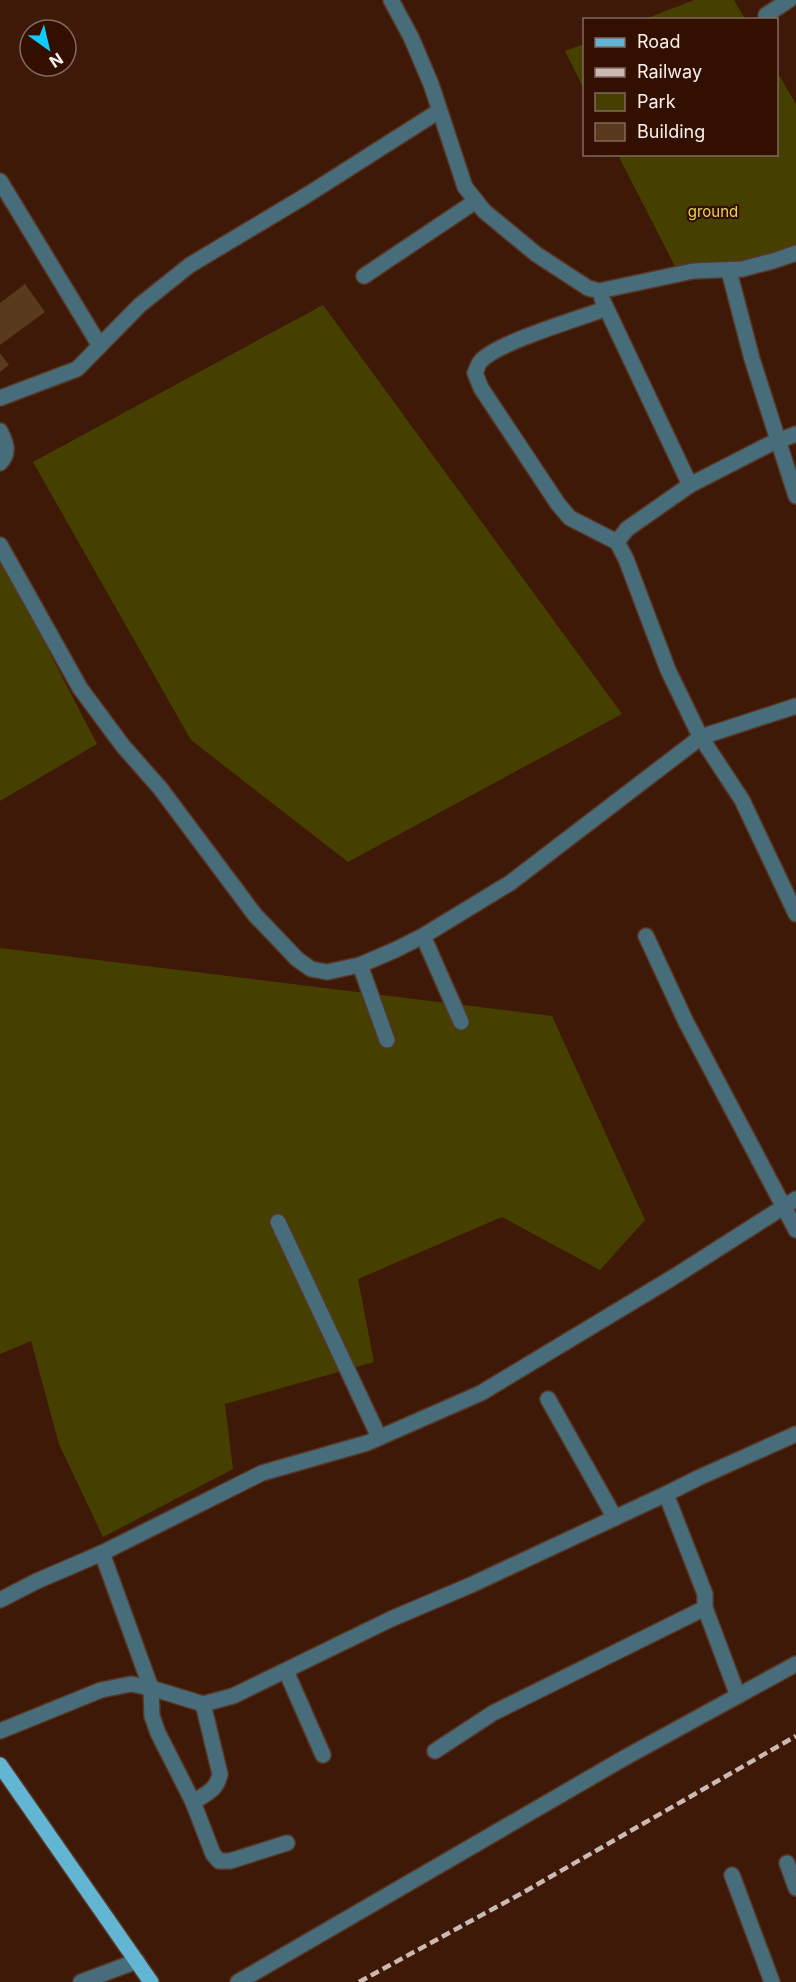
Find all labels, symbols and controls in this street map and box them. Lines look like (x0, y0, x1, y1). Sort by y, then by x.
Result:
north arrow (18, 18, 78, 78)
legend (583, 18, 778, 156)
text: Road (637, 31, 680, 52)
text: N (46, 49, 67, 72)
text: Railway (637, 61, 702, 82)
text: Park (637, 91, 676, 112)
text: Building (637, 121, 705, 142)
park label: ground (688, 202, 738, 221)

